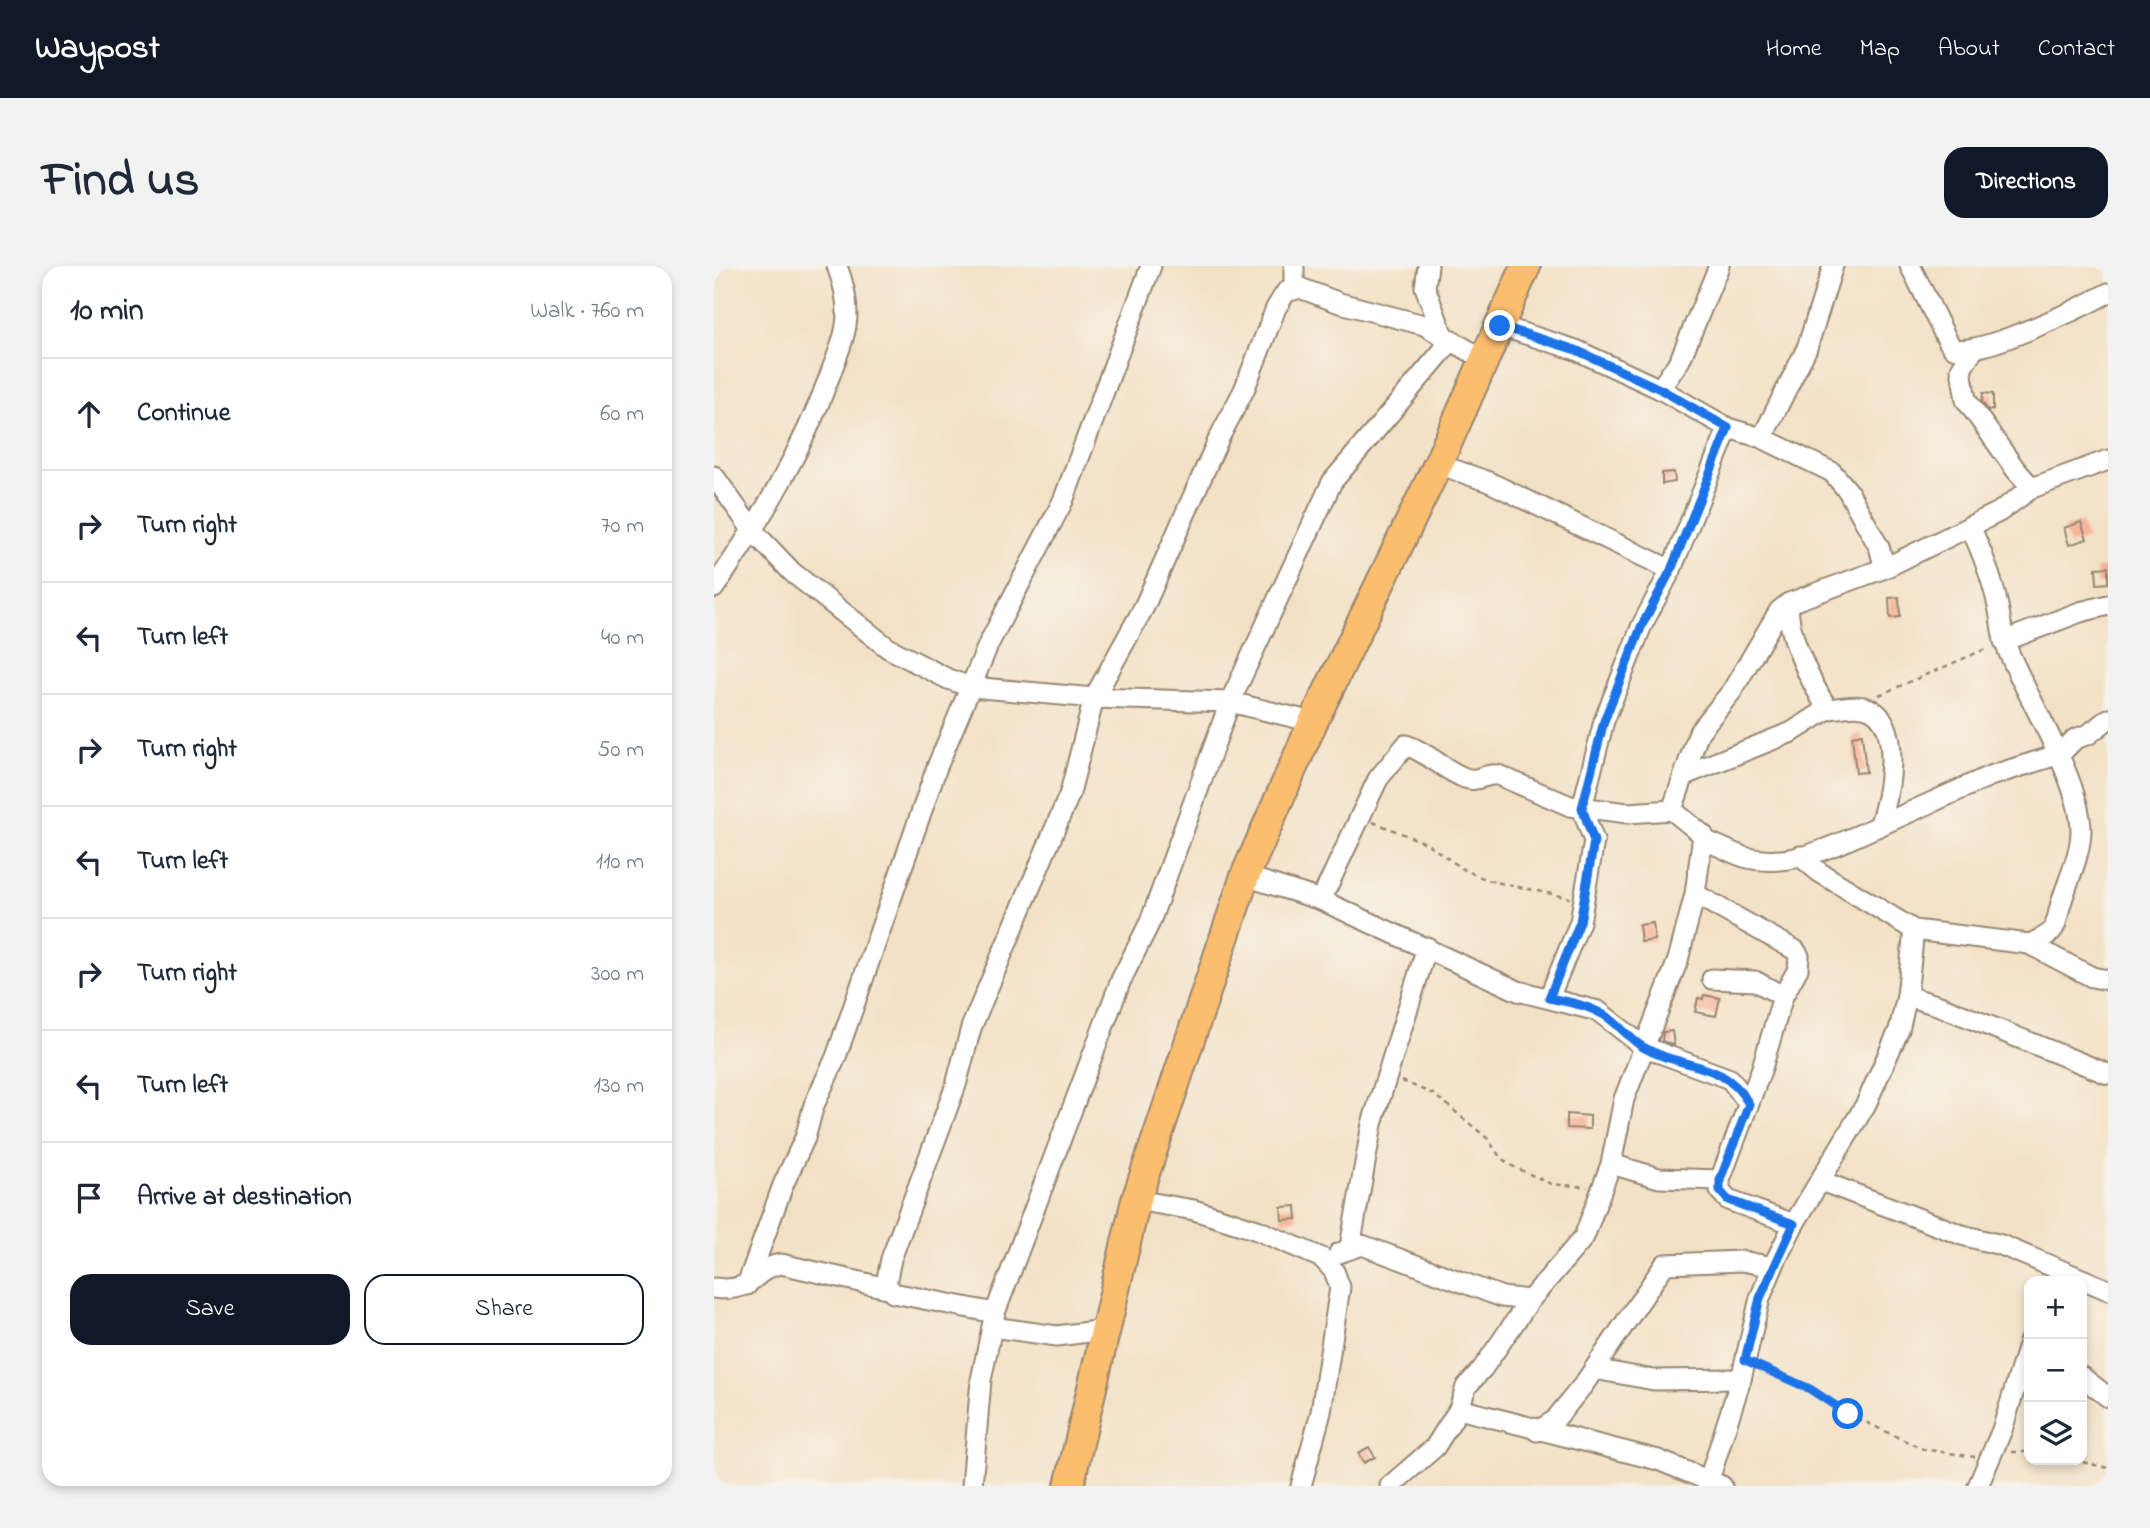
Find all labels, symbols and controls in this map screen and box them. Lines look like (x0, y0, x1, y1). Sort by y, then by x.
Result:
text: Waypost (35, 25, 160, 73)
text: Home (1766, 32, 1822, 67)
text: Map (1860, 32, 1900, 67)
text: About (1938, 32, 2000, 67)
text: Contact (2038, 32, 2115, 67)
text: Find us (42, 146, 199, 218)
button: Directions (1944, 147, 2108, 218)
text: 10 min (70, 290, 143, 334)
text: Walk · 760 m (530, 295, 644, 328)
route end (1484, 310, 1515, 341)
icon: ahead (70, 395, 108, 433)
text: Continue (137, 395, 230, 433)
text: 60 m (600, 398, 644, 431)
icon: right (70, 507, 108, 545)
text: Turn right (137, 507, 237, 545)
text: 70 m (601, 510, 644, 543)
icon: left (70, 619, 108, 657)
text: Turn left (137, 619, 228, 657)
text: 40 m (601, 622, 644, 655)
icon: right (70, 731, 108, 769)
text: Turn right (137, 731, 237, 769)
text: 50 m (597, 734, 644, 767)
icon: left (70, 843, 108, 881)
text: Turn left (137, 843, 228, 881)
text: 110 m (596, 846, 644, 879)
icon: right (70, 955, 108, 993)
text: Turn right (137, 955, 237, 993)
text: 300 m (591, 958, 644, 991)
icon: left (70, 1067, 108, 1105)
text: Turn left (137, 1067, 228, 1105)
text: 130 m (594, 1070, 644, 1103)
icon: arrive (70, 1179, 108, 1217)
text: Arrive at destination (137, 1179, 352, 1217)
button: Save (70, 1274, 350, 1345)
button: Share (364, 1274, 644, 1345)
map controls (2024, 1276, 2087, 1465)
button: + (2024, 1276, 2087, 1339)
button: − (2024, 1339, 2087, 1402)
route start (1832, 1398, 1863, 1429)
button: layers (2024, 1402, 2087, 1465)

